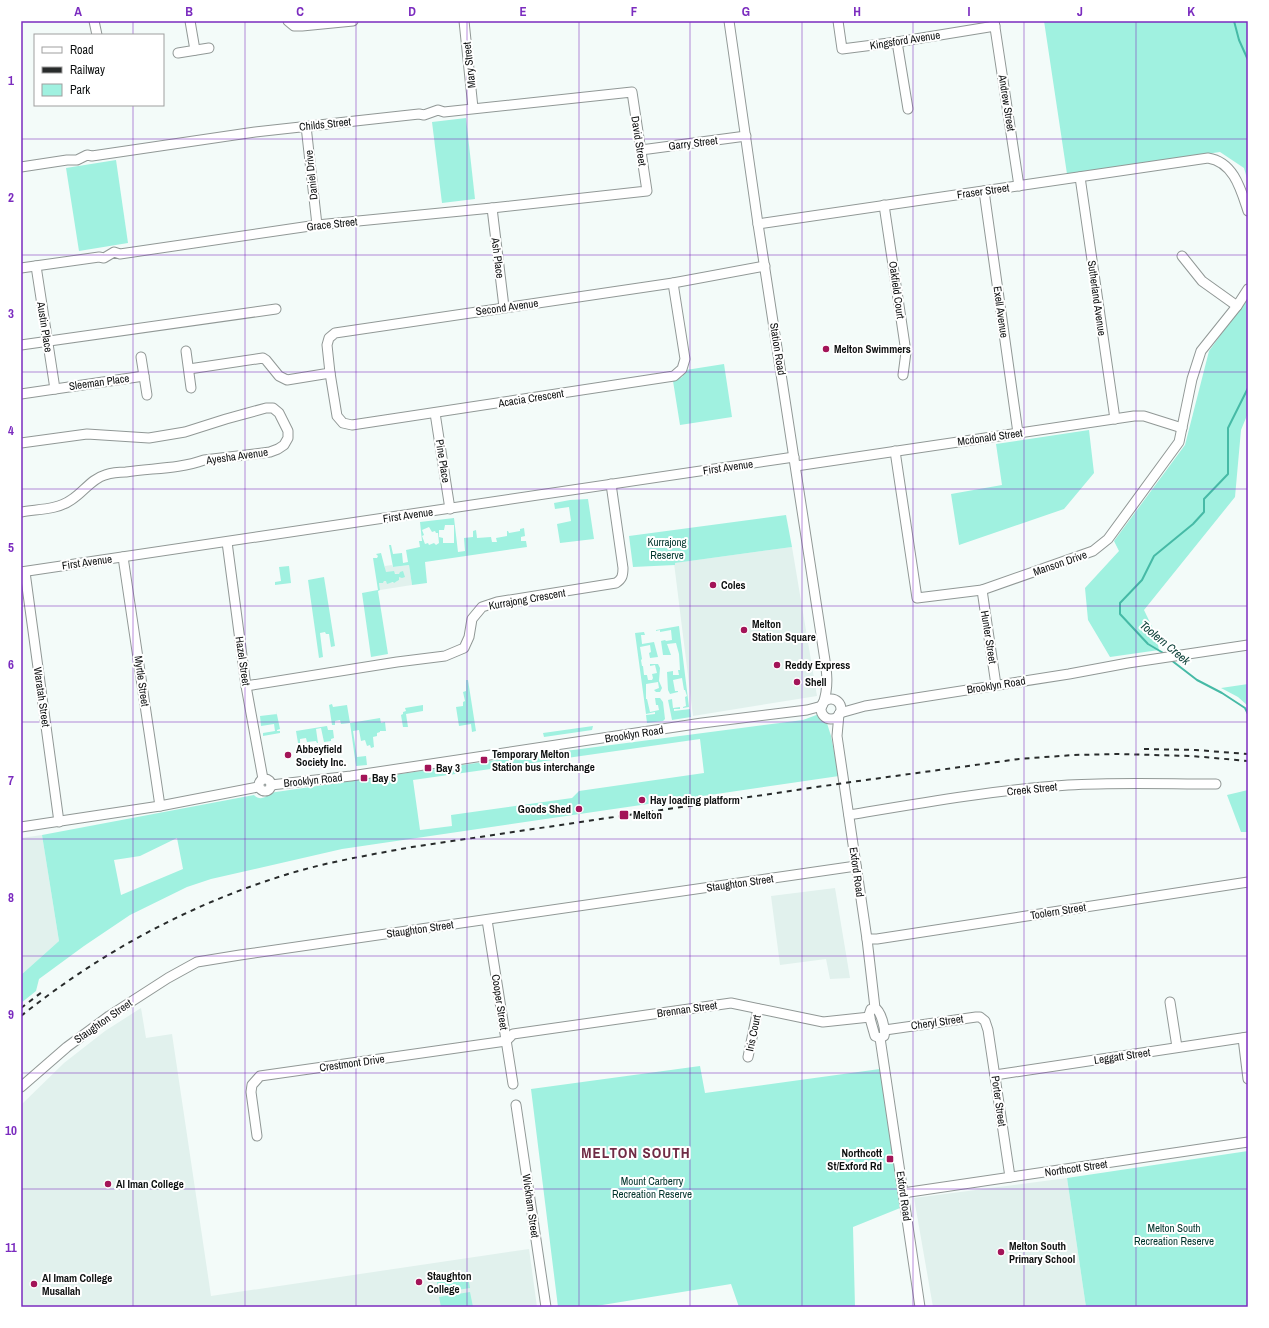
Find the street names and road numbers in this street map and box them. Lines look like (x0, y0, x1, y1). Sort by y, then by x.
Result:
street label: Kingsford Avenue (869, 28, 941, 52)
street label: Mary Street (460, 41, 478, 89)
street label: Andrew Street (995, 73, 1018, 133)
street label: Childs Street (298, 114, 352, 134)
street label: David Street (628, 115, 650, 167)
street label: Garry Street (668, 133, 719, 153)
street label: Daniel Drive (301, 149, 321, 201)
street label: Fraser Street (956, 180, 1011, 202)
street label: Grace Street (306, 214, 359, 234)
street label: Ash Place (488, 236, 507, 279)
street label: Sutherland Avenue (1085, 259, 1109, 337)
street label: Oakfield Court (886, 260, 908, 320)
street label: Exell Avenue (990, 285, 1012, 339)
street label: Second Avenue (475, 296, 539, 318)
street label: Austin Place (34, 300, 56, 353)
street label: Station Road (767, 322, 789, 376)
street label: Sleeman Place (68, 371, 130, 393)
street label: Acacia Crescent (496, 386, 565, 410)
street label: Mcdonald Street (957, 425, 1024, 449)
street label: Pine Place (433, 438, 453, 484)
street label: Ayesha Avenue (204, 445, 269, 467)
street label: First Avenue (702, 457, 754, 477)
street label: First Avenue (382, 505, 434, 525)
street label: Manson Drive (1031, 547, 1089, 579)
street label: First Avenue (61, 552, 113, 572)
street label: Kurrajong Crescent (488, 585, 567, 613)
street label: Hunter Street (978, 609, 1000, 665)
street label: Hazel Street (233, 635, 253, 687)
street label: Myrtle Street (132, 655, 153, 708)
street label: Waratah Street (31, 666, 53, 728)
street label: Brooklyn Road (966, 673, 1026, 697)
street label: Brooklyn Road (604, 722, 664, 746)
street label: Brooklyn Road (283, 770, 343, 790)
street label: Creek Street (1006, 779, 1058, 799)
street label: Exford Road (847, 846, 867, 898)
street label: Staughton Street (705, 871, 775, 895)
street label: Toolern Street (1029, 900, 1087, 922)
street label: Staughton Street (385, 917, 455, 941)
street label: Cooper Street (489, 973, 511, 1031)
street label: Staughton Street (71, 996, 135, 1046)
street label: Brennan Street (656, 998, 718, 1020)
street label: Cheryl Street (910, 1011, 965, 1033)
street label: Iris Court (742, 1013, 764, 1053)
street label: Leggatt Street (1093, 1045, 1152, 1067)
street label: Crestmont Drive (319, 1051, 385, 1075)
street label: Porter Street (989, 1075, 1010, 1128)
street label: Northcott Street (1044, 1157, 1109, 1179)
street label: Exford Road (894, 1170, 914, 1222)
street label: Wickham Street (520, 1173, 542, 1239)

